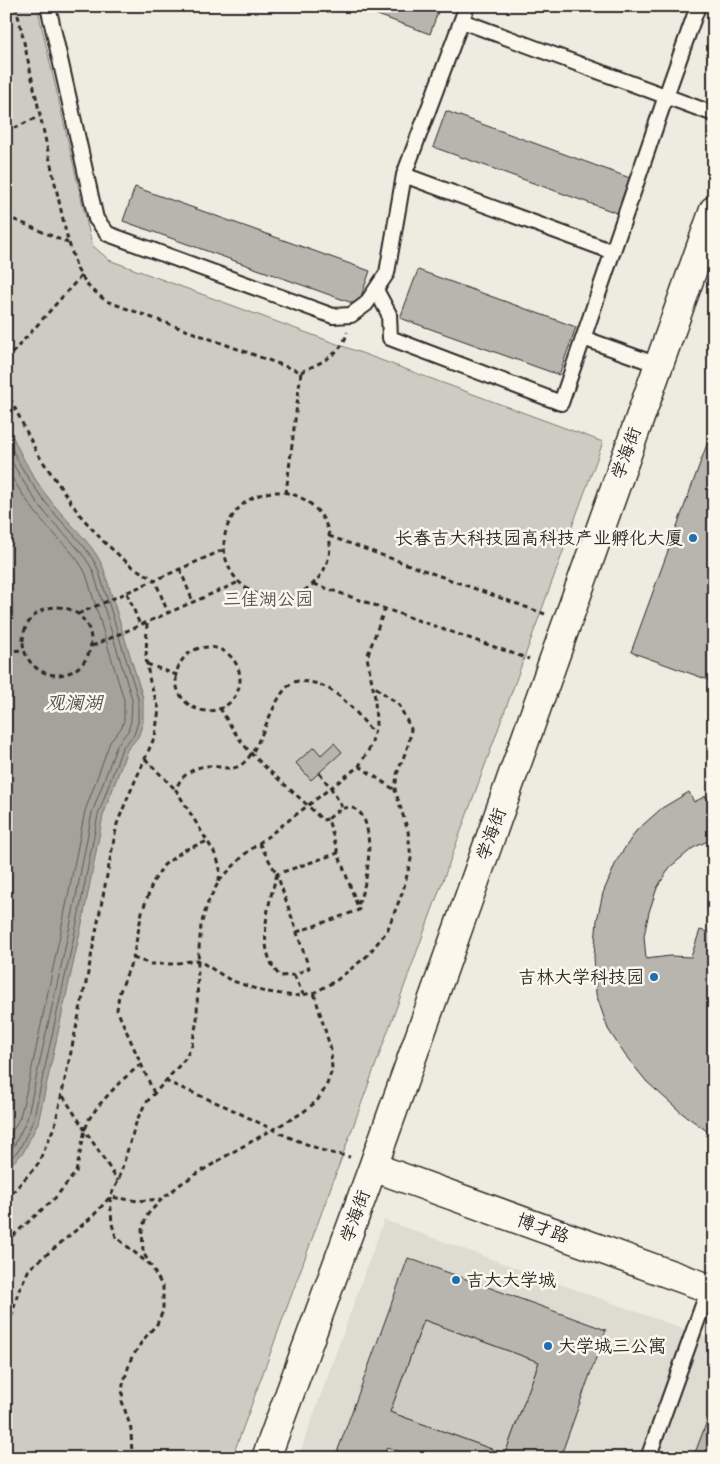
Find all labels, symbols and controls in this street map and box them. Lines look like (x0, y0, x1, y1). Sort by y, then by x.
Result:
street label: 学海街 (603, 422, 647, 482)
place label: 长春吉大科技园高科技产业孵化大厦 (395, 523, 683, 550)
marker: 长春吉大科技园高科技产业孵化大厦 (687, 532, 699, 544)
park label: 三佳湖公园 (223, 584, 313, 611)
water label: 观澜湖 (45, 687, 104, 715)
street label: 学海街 (468, 803, 512, 863)
place label: 吉林大学科技园 (518, 962, 644, 989)
marker: 吉林大学科技园 (648, 971, 660, 983)
street label: 学海街 (332, 1185, 376, 1245)
street label: 博才路 (514, 1205, 574, 1249)
place label: 吉大大学城 (466, 1265, 556, 1292)
marker: 吉大大学城 (450, 1274, 462, 1286)
place label: 大学城三公寓 (558, 1331, 666, 1358)
marker: 大学城三公寓 (542, 1340, 554, 1352)

